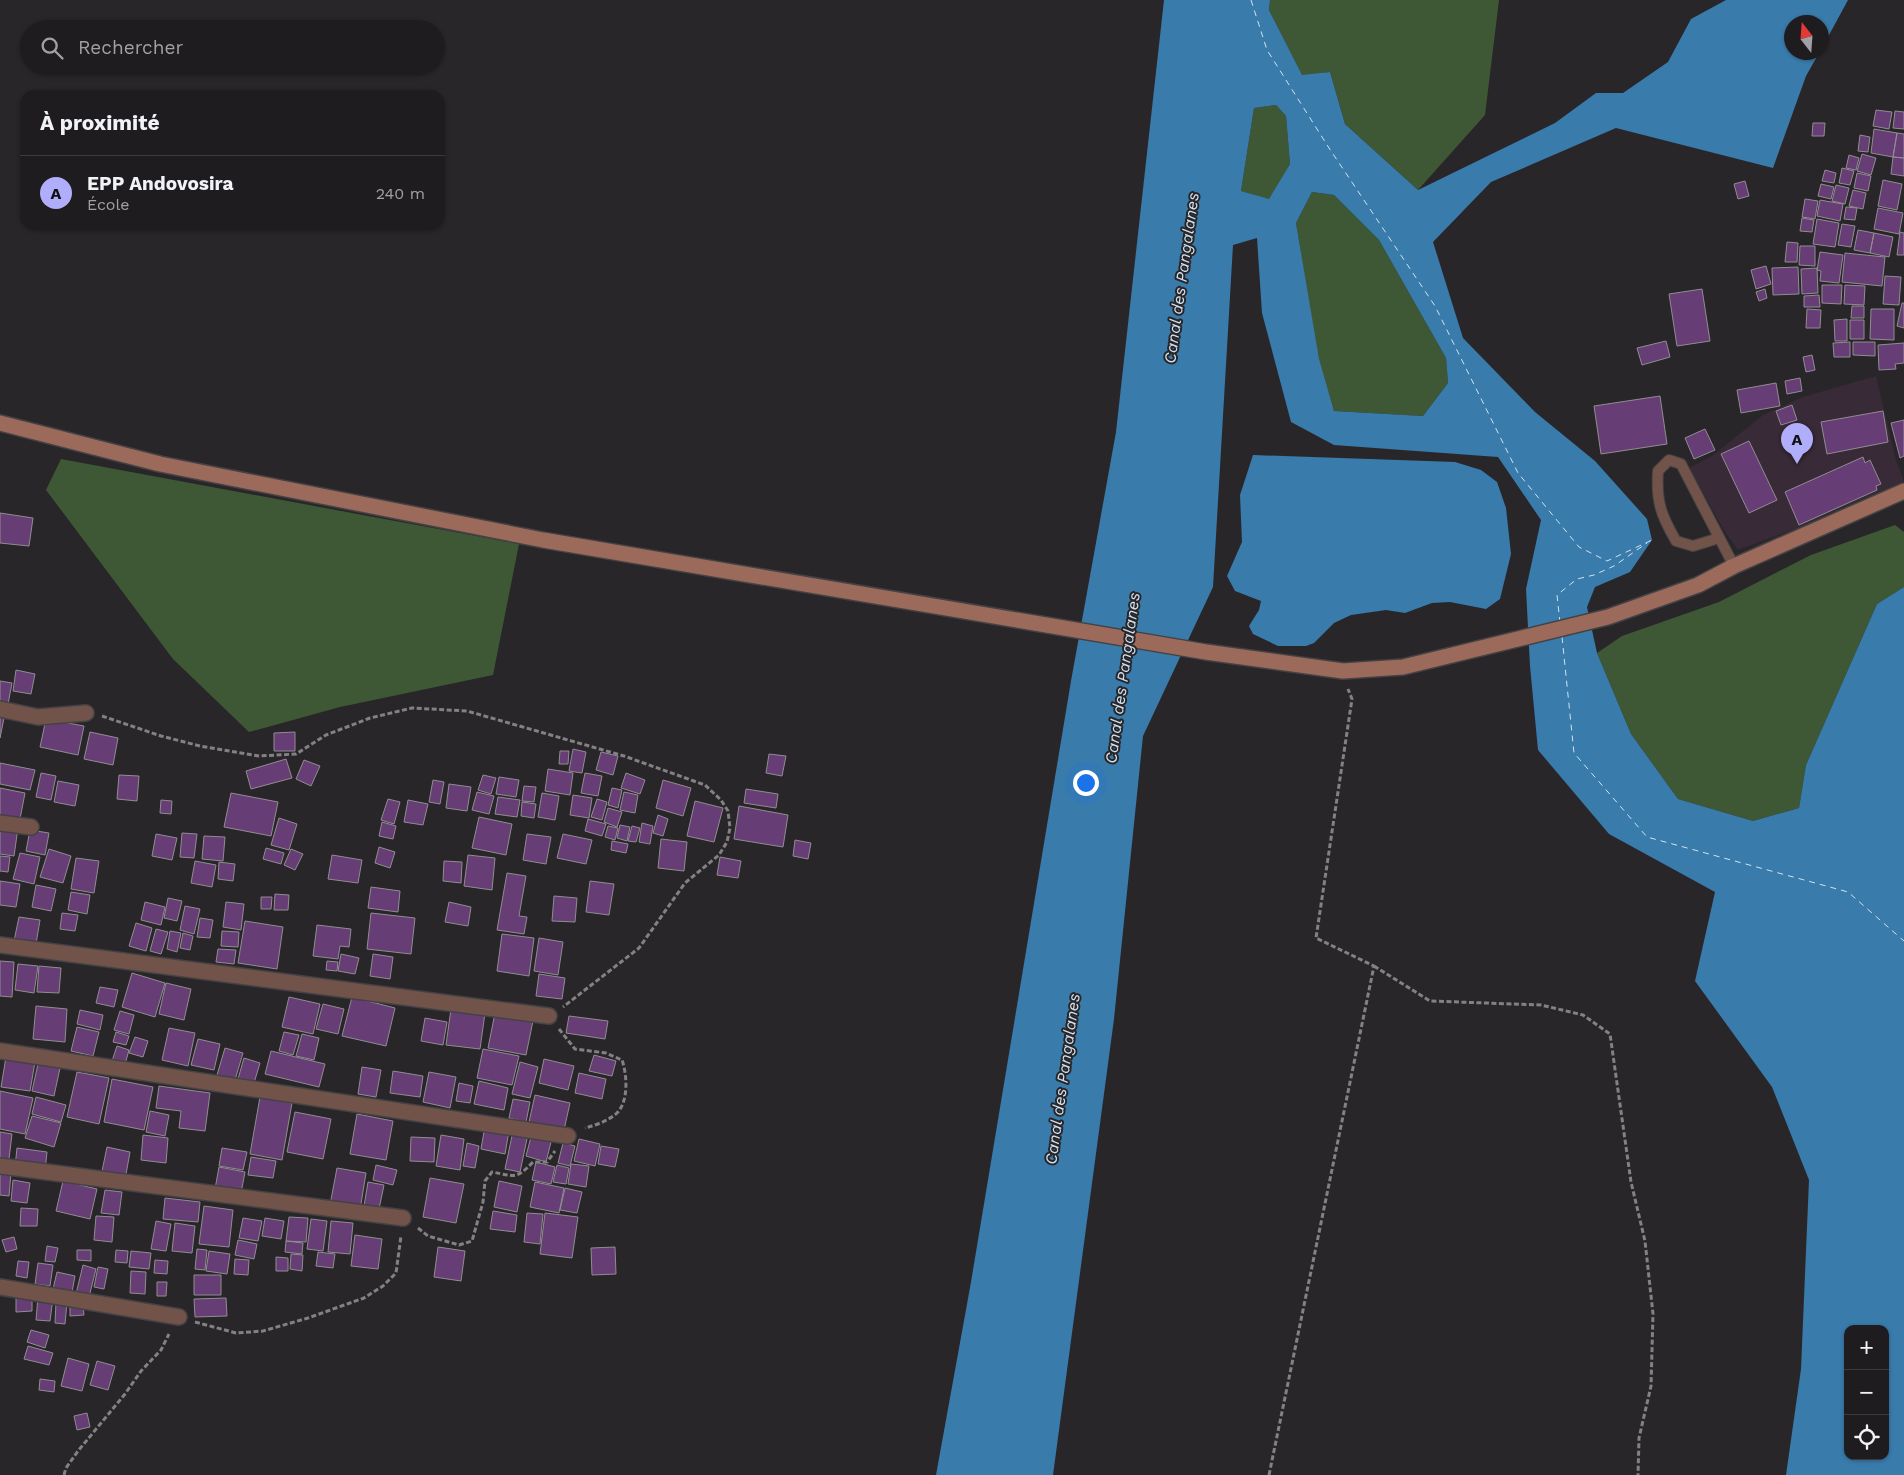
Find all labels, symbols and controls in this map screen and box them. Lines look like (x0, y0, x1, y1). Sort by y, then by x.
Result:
north arrow (1784, 15, 1829, 60)
search box (20, 20, 445, 75)
icon: search (38, 34, 66, 62)
text: Rechercher (78, 36, 183, 59)
text: À proximité (40, 110, 160, 135)
text: EPP Andovosira (87, 172, 234, 195)
text: A (51, 184, 61, 203)
text: 240 m (376, 184, 425, 203)
water label: Canal des Pangalanes (1160, 191, 1203, 365)
text: École (87, 195, 130, 214)
pin: A (1781, 423, 1813, 464)
water label: Canal des Pangalanes (1101, 591, 1144, 765)
your location (1073, 770, 1099, 796)
water label: Canal des Pangalanes (1041, 992, 1084, 1166)
map controls (1844, 1325, 1889, 1460)
button: + (1844, 1325, 1889, 1370)
button: − (1844, 1370, 1889, 1415)
button: locate (1844, 1415, 1889, 1460)

